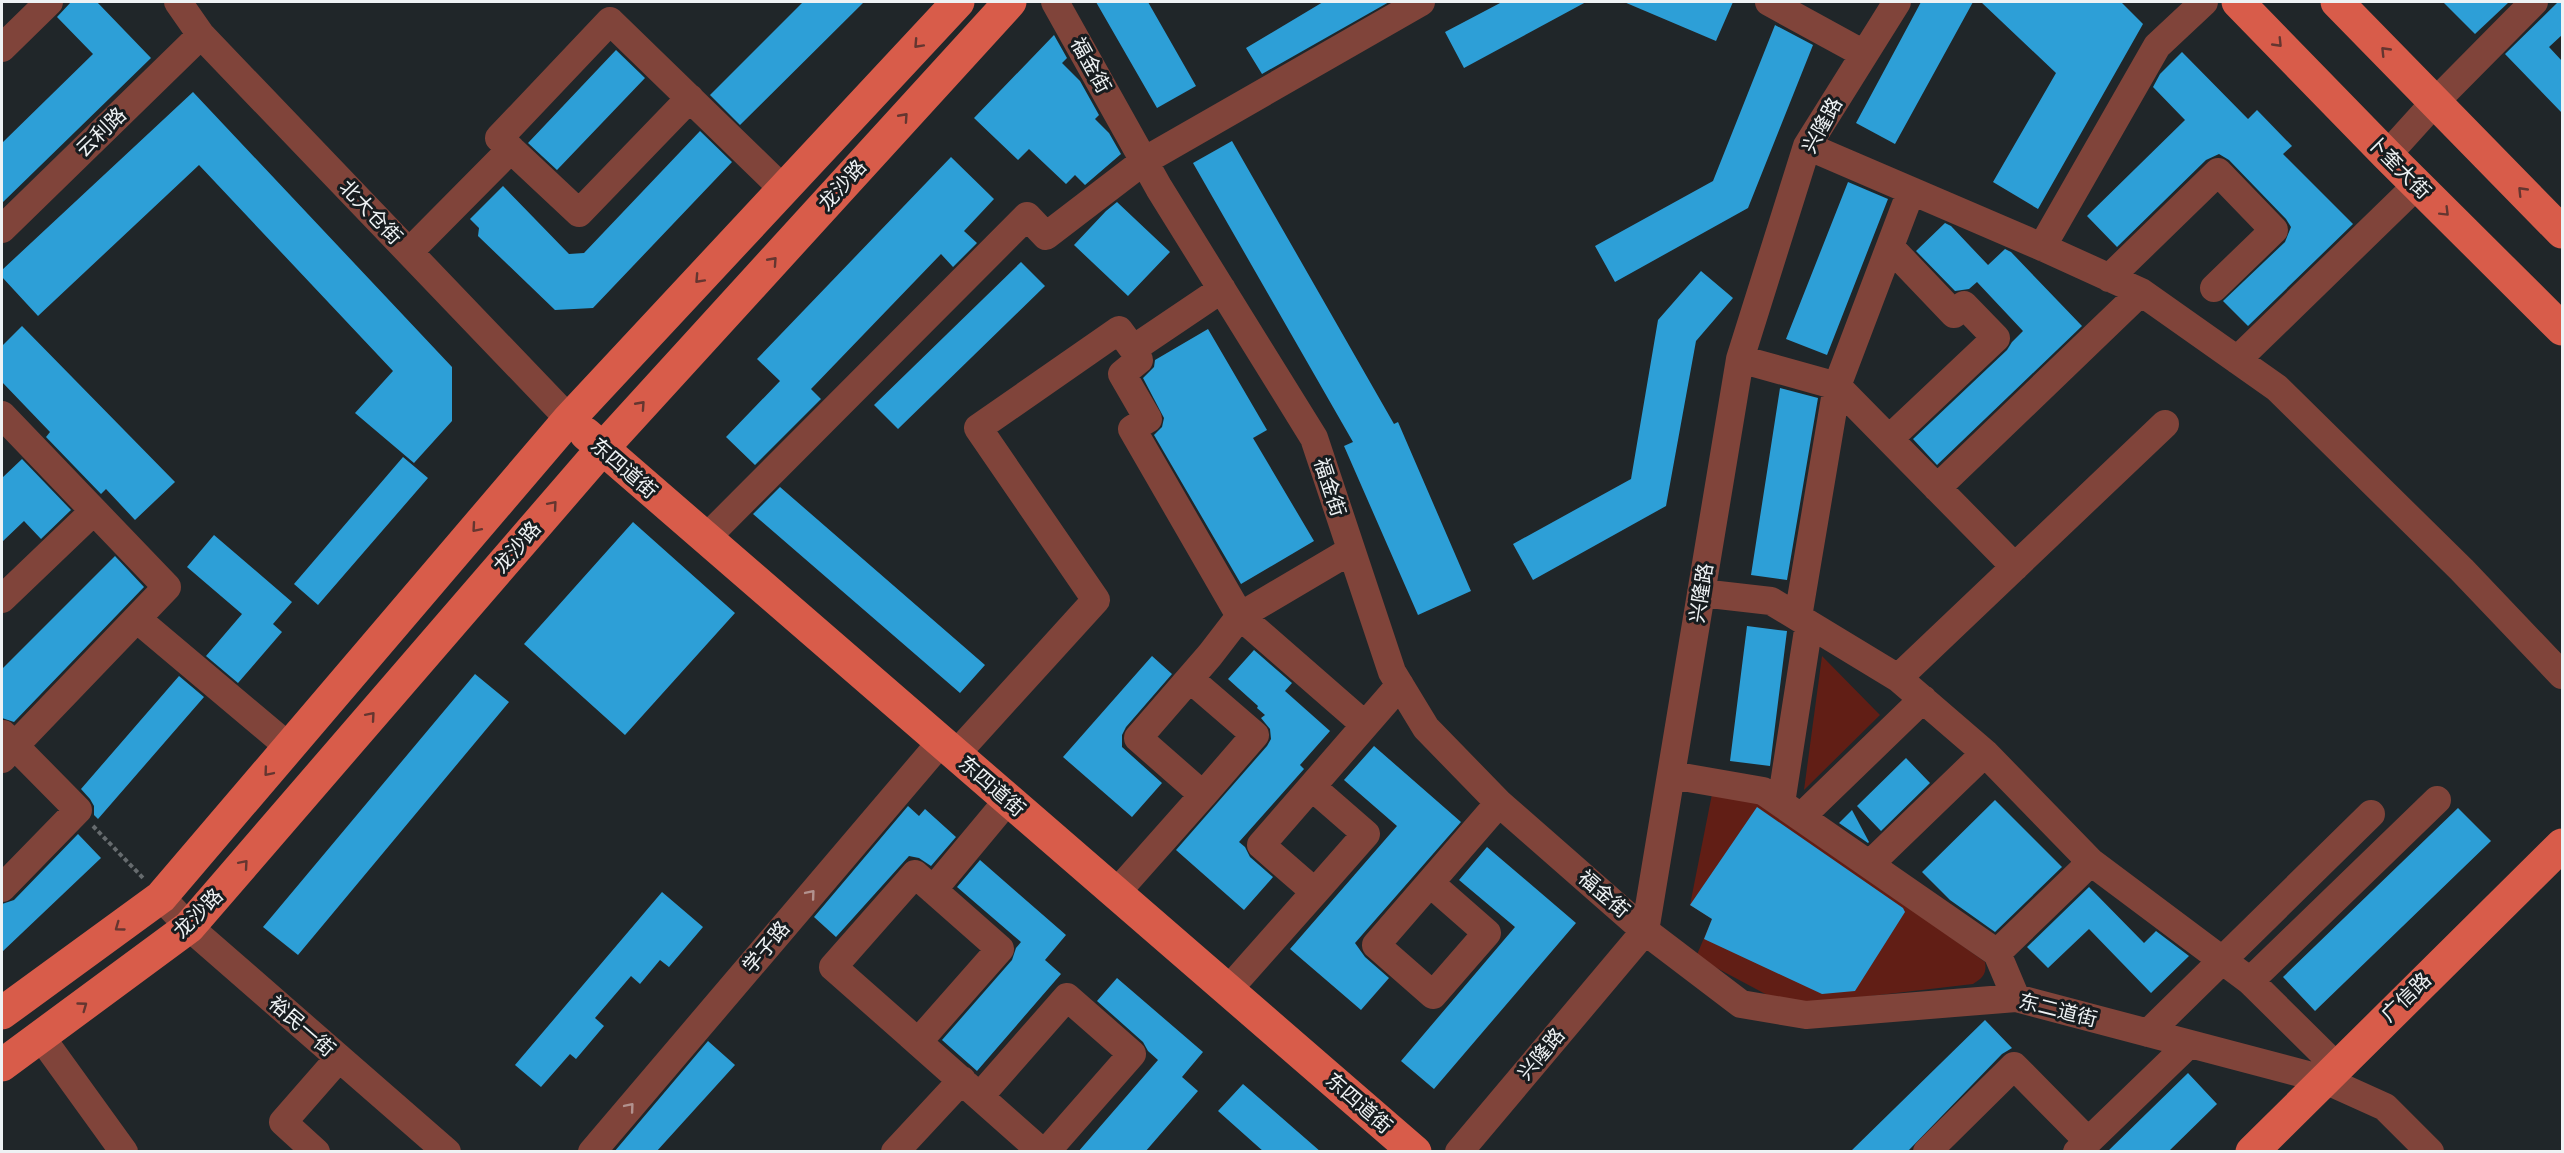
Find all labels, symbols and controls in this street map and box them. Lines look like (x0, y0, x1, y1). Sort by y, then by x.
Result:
street label: 福金街 (1066, 33, 1116, 97)
one-way arrow (2271, 36, 2282, 47)
one-way arrow (914, 38, 925, 48)
one-way arrow (2381, 48, 2392, 58)
street label: 兴隆路 (1797, 93, 1847, 157)
street label: 云利路 (71, 103, 131, 161)
one-way arrow (897, 114, 908, 124)
street label: 卜奎大街 (2362, 130, 2436, 204)
street label: 龙沙路 (813, 155, 871, 215)
street label: 北大仓街 (335, 175, 407, 249)
one-way arrow (2518, 187, 2529, 198)
one-way arrow (2437, 205, 2448, 216)
one-way arrow (766, 258, 777, 268)
one-way arrow (695, 272, 706, 283)
one-way arrow (634, 402, 645, 412)
street label: 东四道街 (586, 433, 662, 503)
street label: 福金街 (1309, 455, 1351, 519)
one-way arrow (546, 501, 557, 512)
street label: 龙沙路 (488, 516, 546, 578)
one-way arrow (472, 521, 483, 531)
street label: 兴隆路 (1684, 561, 1718, 625)
one-way arrow (364, 712, 375, 723)
street label: 东四道街 (954, 751, 1030, 821)
one-way arrow (264, 765, 275, 776)
one-way arrow (237, 860, 248, 871)
street label: 福金街 (1573, 865, 1635, 923)
street label: 龙沙路 (168, 883, 228, 943)
one-way arrow (804, 890, 815, 901)
street label: 学子路 (738, 916, 794, 978)
one-way arrow (115, 920, 126, 931)
street label: 广信路 (2376, 968, 2436, 1026)
street label: 东二道街 (2016, 989, 2100, 1031)
street label: 裕民一街 (264, 991, 340, 1061)
one-way arrow (76, 1002, 87, 1013)
street label: 兴隆路 (1513, 1023, 1569, 1085)
street label: 东四道街 (1321, 1068, 1397, 1138)
one-way arrow (623, 1103, 634, 1114)

